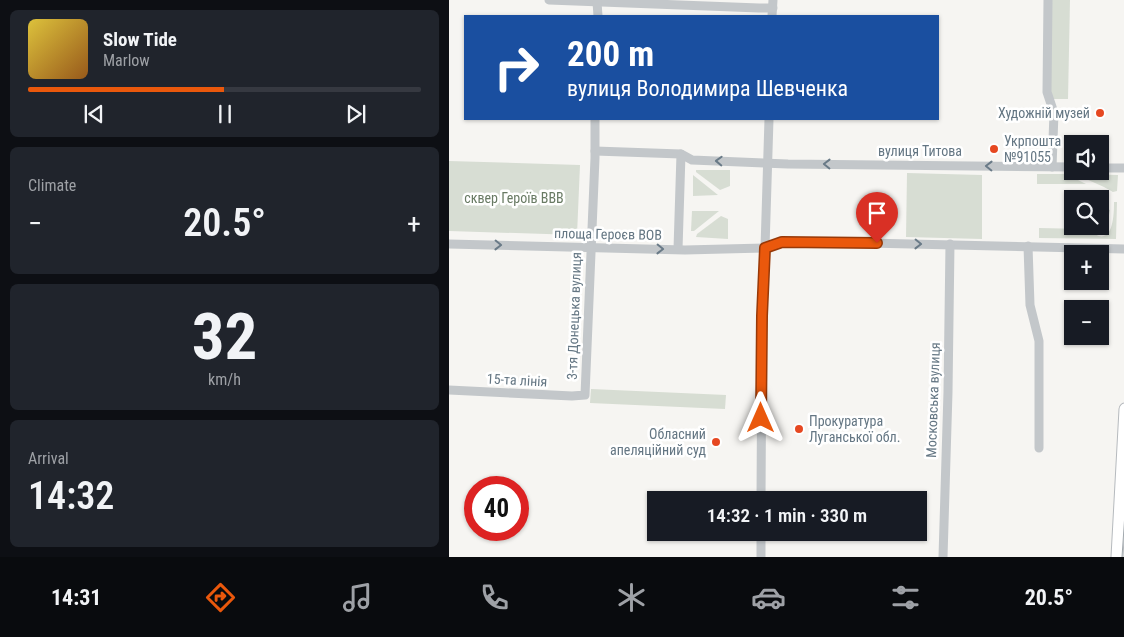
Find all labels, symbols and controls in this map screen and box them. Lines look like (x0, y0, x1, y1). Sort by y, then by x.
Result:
text: Slow Tide (103, 28, 177, 51)
text: 200 m (567, 34, 654, 75)
icon: right (484, 35, 549, 100)
text: Marlow (103, 51, 150, 70)
text: вулиця Володимира Шевченка (567, 76, 848, 101)
icon: previous (80, 100, 108, 128)
icon: pause (211, 100, 239, 128)
icon: next (342, 100, 370, 128)
place label: Художній музей (998, 105, 1090, 121)
marker: Художній музей (1094, 107, 1106, 119)
place label: Укрпошта №91055 (1004, 133, 1061, 165)
map controls (1064, 135, 1109, 345)
button: sound (1064, 135, 1109, 180)
street label: вулиця Титова (878, 143, 962, 159)
marker: Укрпошта №91055 (988, 143, 1000, 155)
one-way arrow (715, 156, 722, 166)
one-way arrow (822, 159, 830, 169)
one-way arrow (985, 160, 993, 171)
text: Climate (28, 176, 76, 195)
park label: сквер Героїв ВВВ (464, 190, 564, 206)
button: search (1064, 190, 1109, 235)
pin (856, 192, 898, 243)
icon: arrive (863, 199, 891, 227)
text: 20.5° (183, 201, 266, 245)
text: − (28, 207, 42, 240)
text: + (407, 207, 421, 240)
street label: площа Героєв ВОВ (554, 225, 662, 243)
one-way arrow (914, 238, 922, 249)
one-way arrow (494, 240, 502, 250)
one-way arrow (656, 244, 664, 254)
button: + (1064, 245, 1109, 290)
street label: 3-тя Донецька вулиця (564, 252, 584, 380)
text: 32 (192, 299, 257, 375)
button: − (1064, 300, 1109, 345)
street label: Московська вулиця (923, 342, 943, 458)
text: km/h (208, 370, 241, 389)
street label: 15-та лінія (486, 370, 548, 390)
position arrow (734, 391, 786, 443)
place label: Прокуратура Луганської обл. (809, 413, 900, 445)
marker: Прокуратура Луганської обл. (793, 423, 805, 435)
place label: Обласний апеляційний суд (610, 426, 706, 458)
marker: Обласний апеляційний суд (710, 436, 722, 448)
text: Arrival (28, 449, 69, 468)
text: 14:32 (28, 474, 114, 518)
speed limit sign: 40 (464, 476, 529, 541)
text: 14:32 · 1 min · 330 m (707, 504, 867, 527)
icon: directions (203, 580, 238, 615)
icon: music (340, 580, 375, 615)
icon: phone (477, 580, 512, 615)
icon: climate (614, 580, 649, 615)
icon: car (751, 580, 786, 615)
icon: filters (888, 580, 923, 615)
text: 14:31 (51, 585, 101, 610)
text: 20.5° (1025, 585, 1073, 610)

